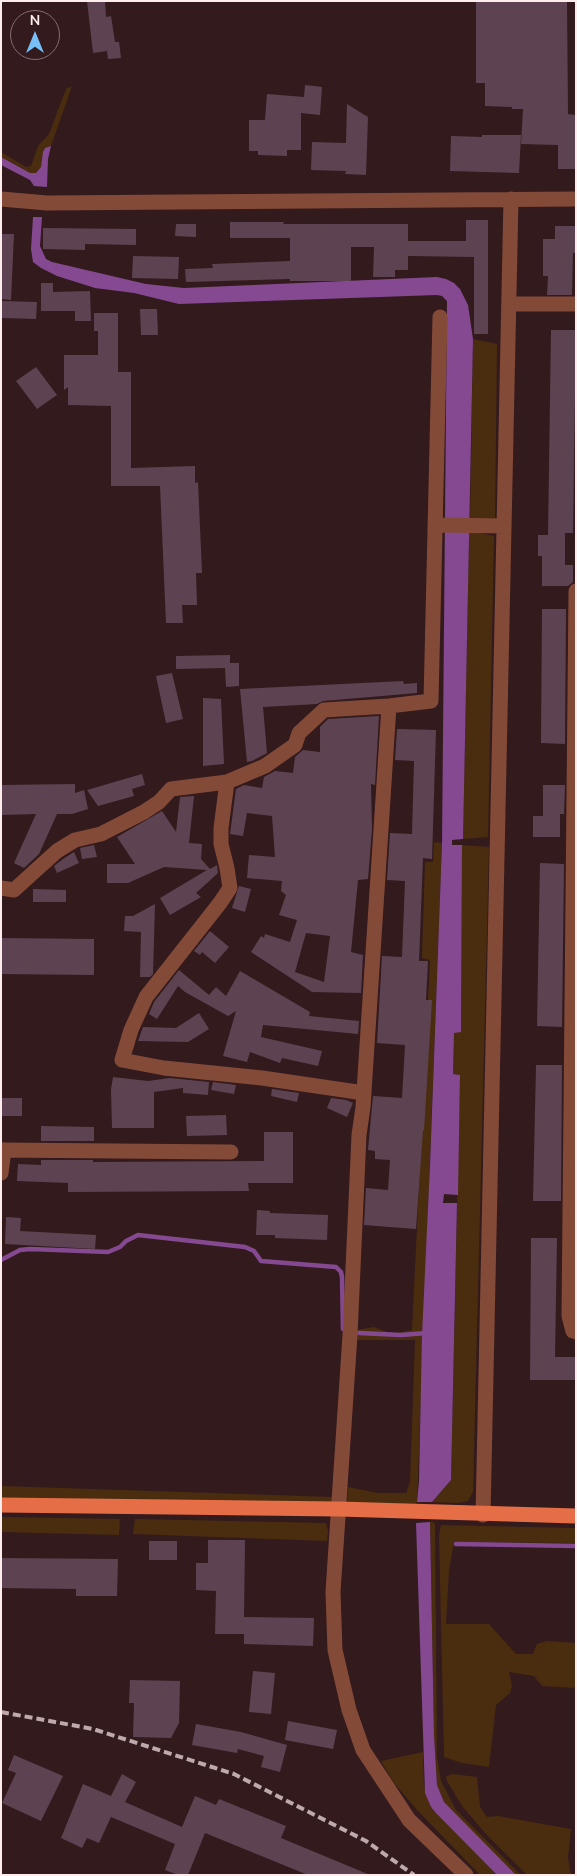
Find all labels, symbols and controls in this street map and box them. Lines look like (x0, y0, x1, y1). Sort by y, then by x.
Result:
north arrow (10, 10, 60, 60)
text: N (30, 11, 40, 30)

